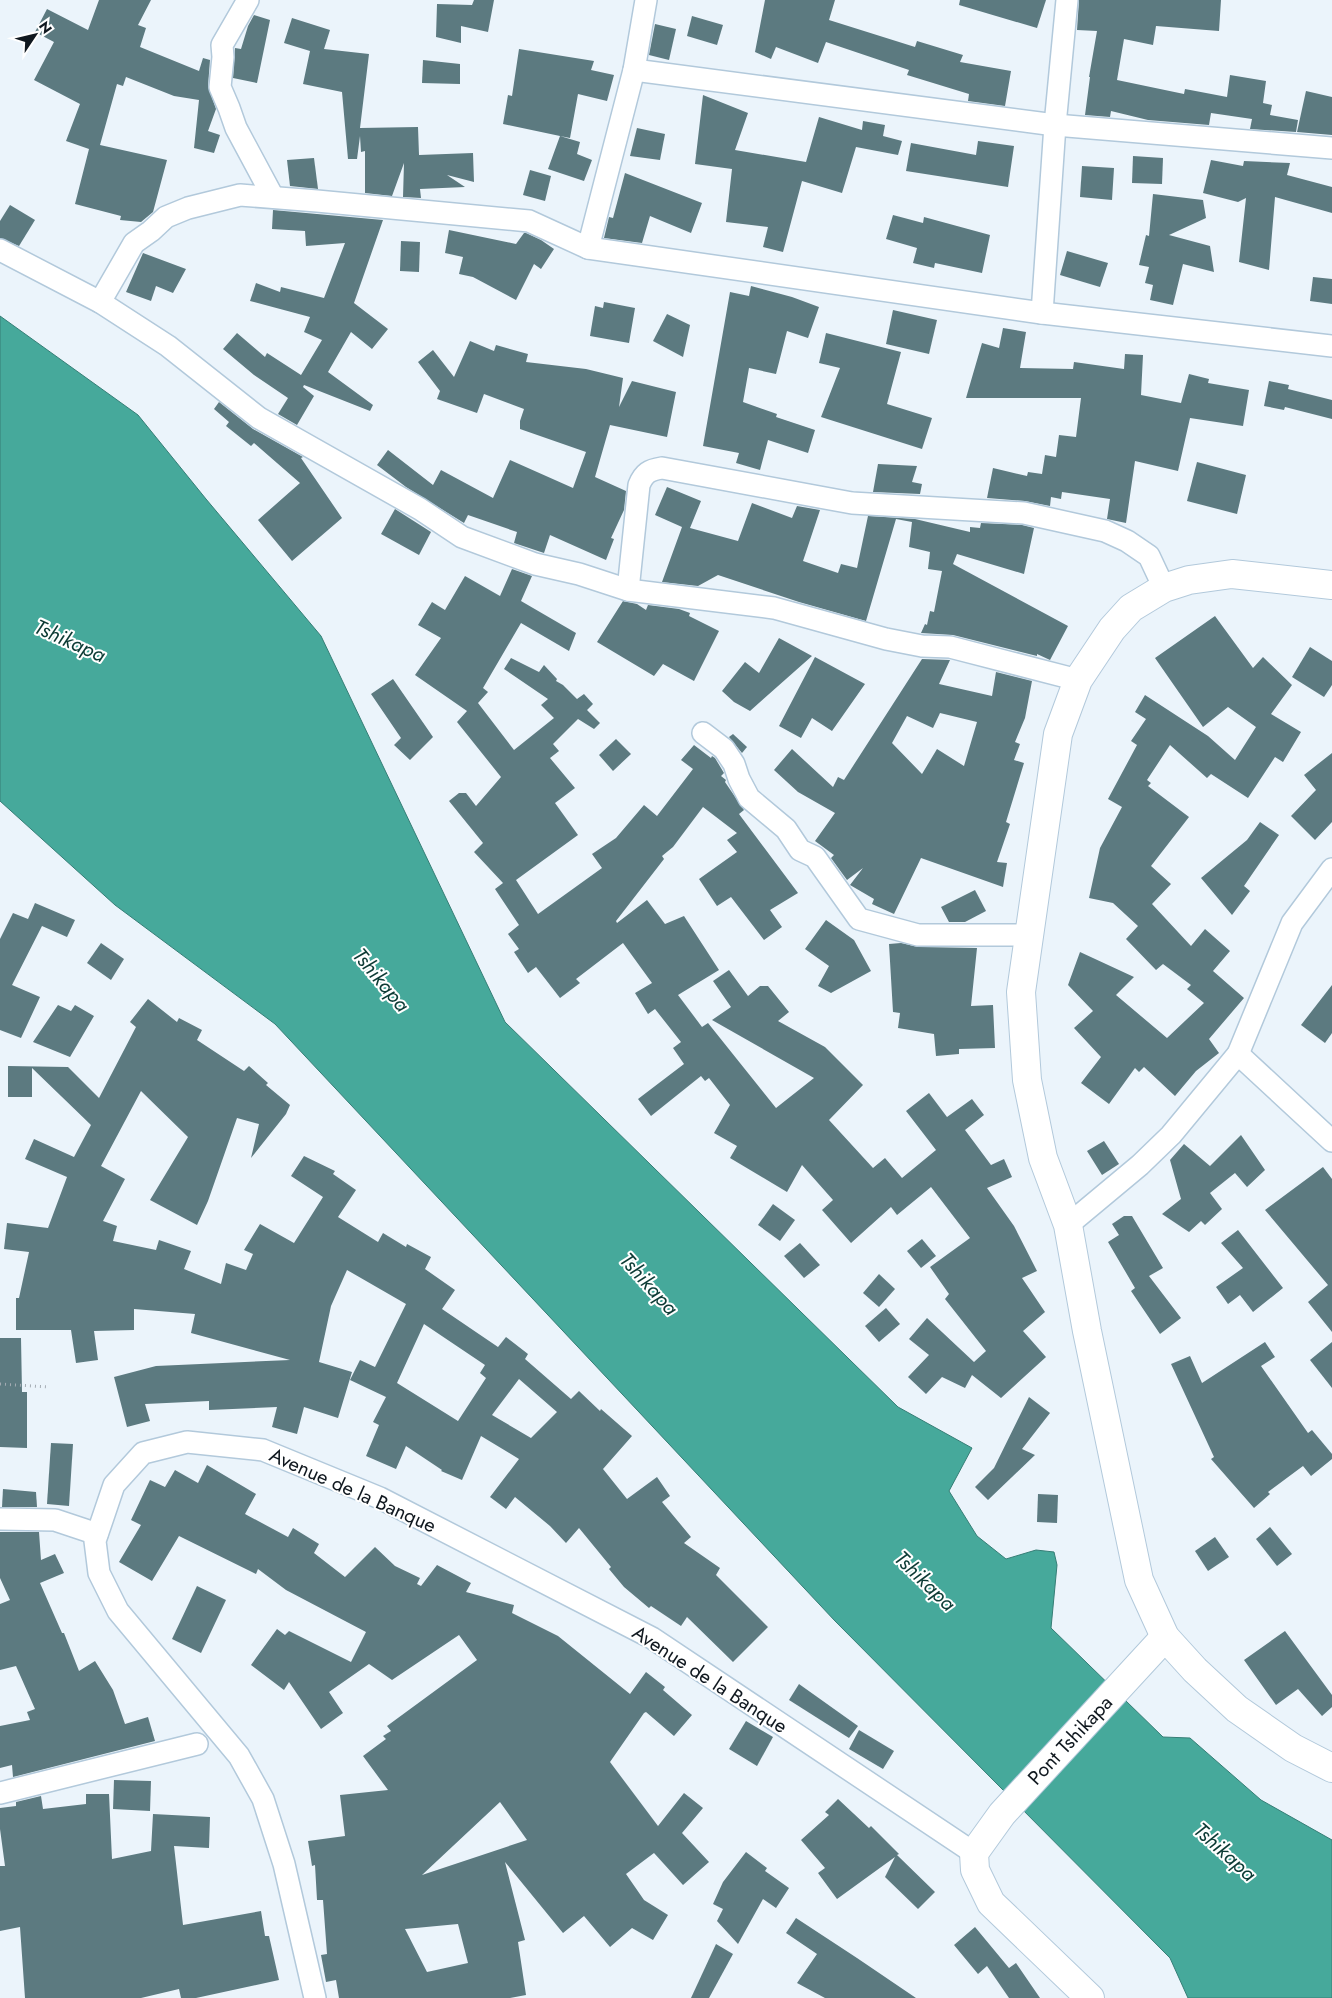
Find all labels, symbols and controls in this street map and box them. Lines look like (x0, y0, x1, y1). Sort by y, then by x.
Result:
north arrow (10, 10, 60, 60)
text: N (34, 17, 57, 38)
water label: Tshikapa (29, 612, 111, 670)
water label: Tshikapa (345, 941, 417, 1019)
water label: Tshikapa (613, 1246, 686, 1322)
street label: Avenue de la Banque (265, 1441, 441, 1540)
water label: Tshikapa (887, 1544, 963, 1618)
street label: Avenue de la Banque (626, 1618, 793, 1741)
street label: Pont Tshikapa (1021, 1689, 1120, 1792)
water label: Tshikapa (1187, 1816, 1263, 1889)

